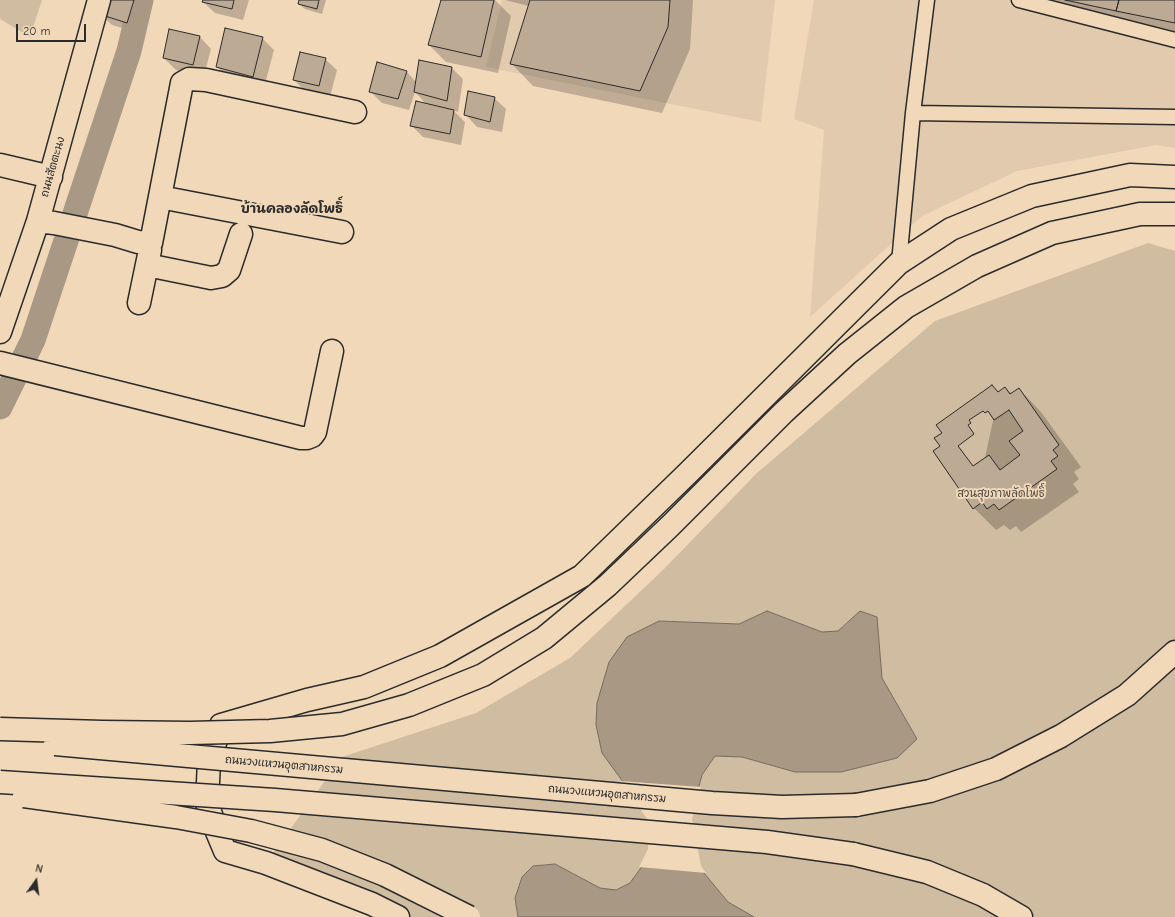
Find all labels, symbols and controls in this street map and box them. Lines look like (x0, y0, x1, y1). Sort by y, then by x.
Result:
scale bar (18, 16, 88, 42)
text: 20 m (23, 24, 51, 38)
street label: ถนนสัตตะนง (38, 135, 68, 199)
district label: บ้านคลองลัดโพธิ์ (241, 201, 343, 217)
park label: สวนสุขภาพลัดโพธิ์ (957, 487, 1045, 501)
street label: ถนนวงแหวนอุตสาหกรรม (224, 753, 344, 777)
street label: ถนนวงแหวนอุตสาหกรรม (547, 782, 667, 806)
north arrow (16, 861, 56, 901)
text: N (34, 862, 44, 876)

